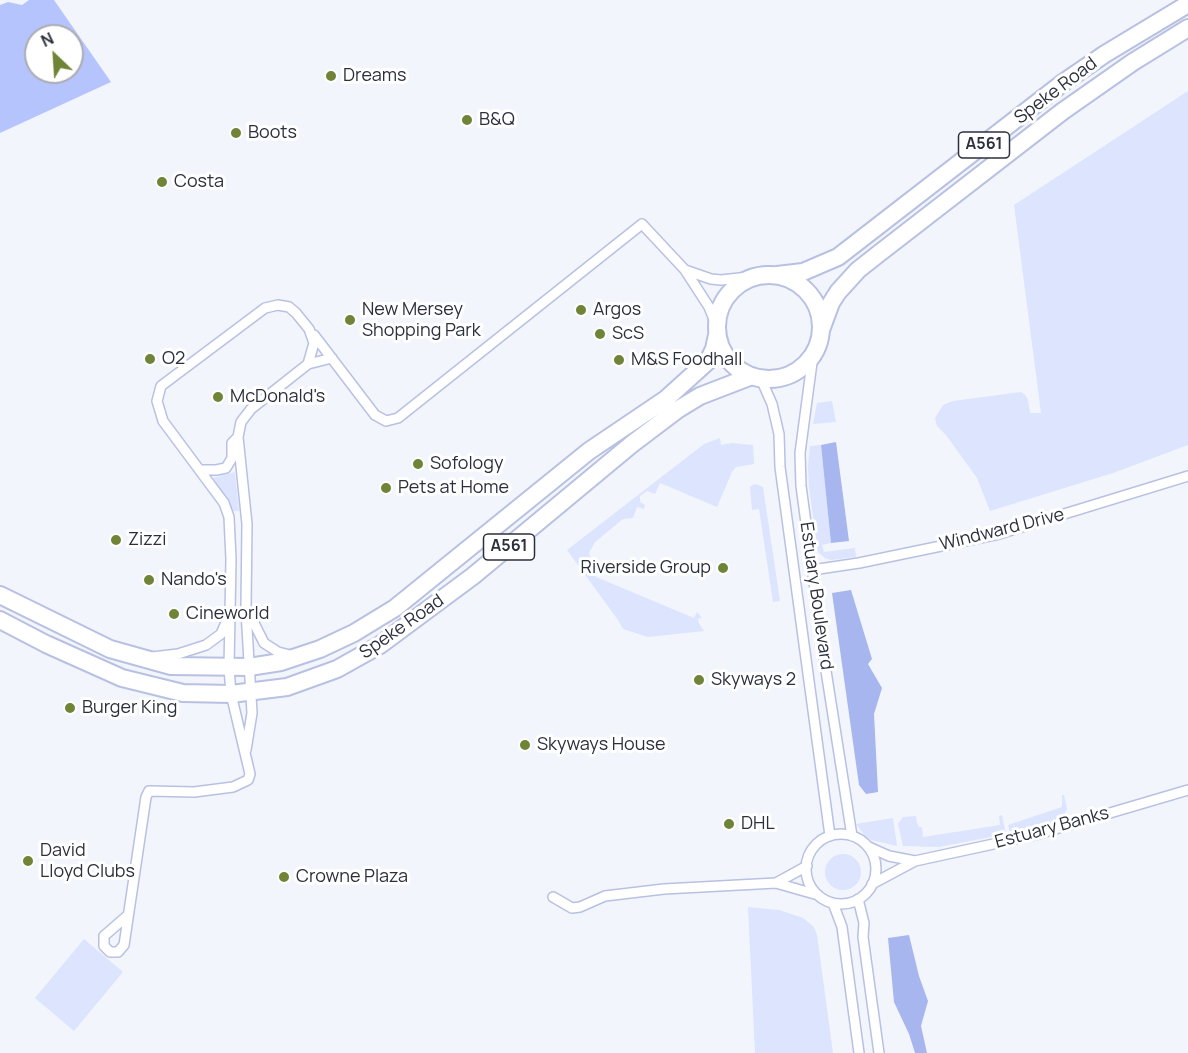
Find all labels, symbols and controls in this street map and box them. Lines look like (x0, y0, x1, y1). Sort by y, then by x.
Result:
north arrow (24, 24, 84, 84)
text: N (37, 27, 57, 52)
street label: Speke Road (1010, 53, 1102, 129)
place label: Dreams (343, 65, 406, 87)
marker: Dreams (324, 69, 338, 83)
place label: B&Q (479, 109, 515, 131)
marker: B&Q (460, 113, 474, 127)
place label: Boots (248, 122, 297, 144)
marker: Boots (229, 126, 243, 140)
road number: A561 (958, 132, 1010, 158)
place label: Costa (174, 171, 224, 193)
marker: Costa (155, 175, 169, 189)
place label: New Mersey Shopping Park (362, 299, 481, 342)
place label: Argos (593, 299, 641, 321)
marker: Argos (574, 303, 588, 317)
marker: New Mersey Shopping Park (343, 313, 357, 327)
place label: ScS (612, 323, 644, 345)
marker: ScS (593, 327, 607, 341)
place label: O2 (162, 348, 185, 370)
place label: M&S Foodhall (631, 349, 742, 371)
marker: O2 (143, 352, 157, 366)
marker: M&S Foodhall (612, 353, 626, 367)
place label: McDonald's (230, 386, 325, 408)
marker: McDonald's (211, 390, 225, 404)
place label: Sofology (430, 453, 503, 475)
marker: Sofology (411, 457, 425, 471)
place label: Pets at Home (398, 477, 509, 499)
marker: Pets at Home (379, 481, 393, 495)
street label: Windward Drive (937, 504, 1067, 556)
street label: Estuary Boulevard (795, 521, 837, 671)
place label: Zizzi (128, 529, 167, 551)
marker: Zizzi (109, 533, 123, 547)
road number: A561 (484, 534, 534, 560)
place label: Riverside Group (581, 557, 711, 579)
marker: Riverside Group (716, 561, 730, 575)
place label: Nando's (161, 569, 227, 591)
marker: Nando's (142, 573, 156, 587)
street label: Speke Road (356, 590, 448, 664)
place label: Cineworld (186, 603, 269, 625)
marker: Cineworld (167, 607, 181, 621)
place label: Skyways 2 (711, 669, 796, 691)
marker: Skyways 2 (692, 673, 706, 687)
place label: Burger King (82, 697, 177, 719)
marker: Burger King (63, 701, 77, 715)
place label: Skyways House (537, 734, 665, 756)
marker: Skyways House (518, 738, 532, 752)
street label: Estuary Banks (993, 802, 1111, 854)
place label: DHL (741, 813, 775, 835)
marker: DHL (722, 817, 736, 831)
place label: David Lloyd Clubs (40, 840, 135, 882)
marker: David Lloyd Clubs (21, 854, 35, 868)
place label: Crowne Plaza (296, 866, 408, 888)
marker: Crowne Plaza (277, 870, 291, 884)

